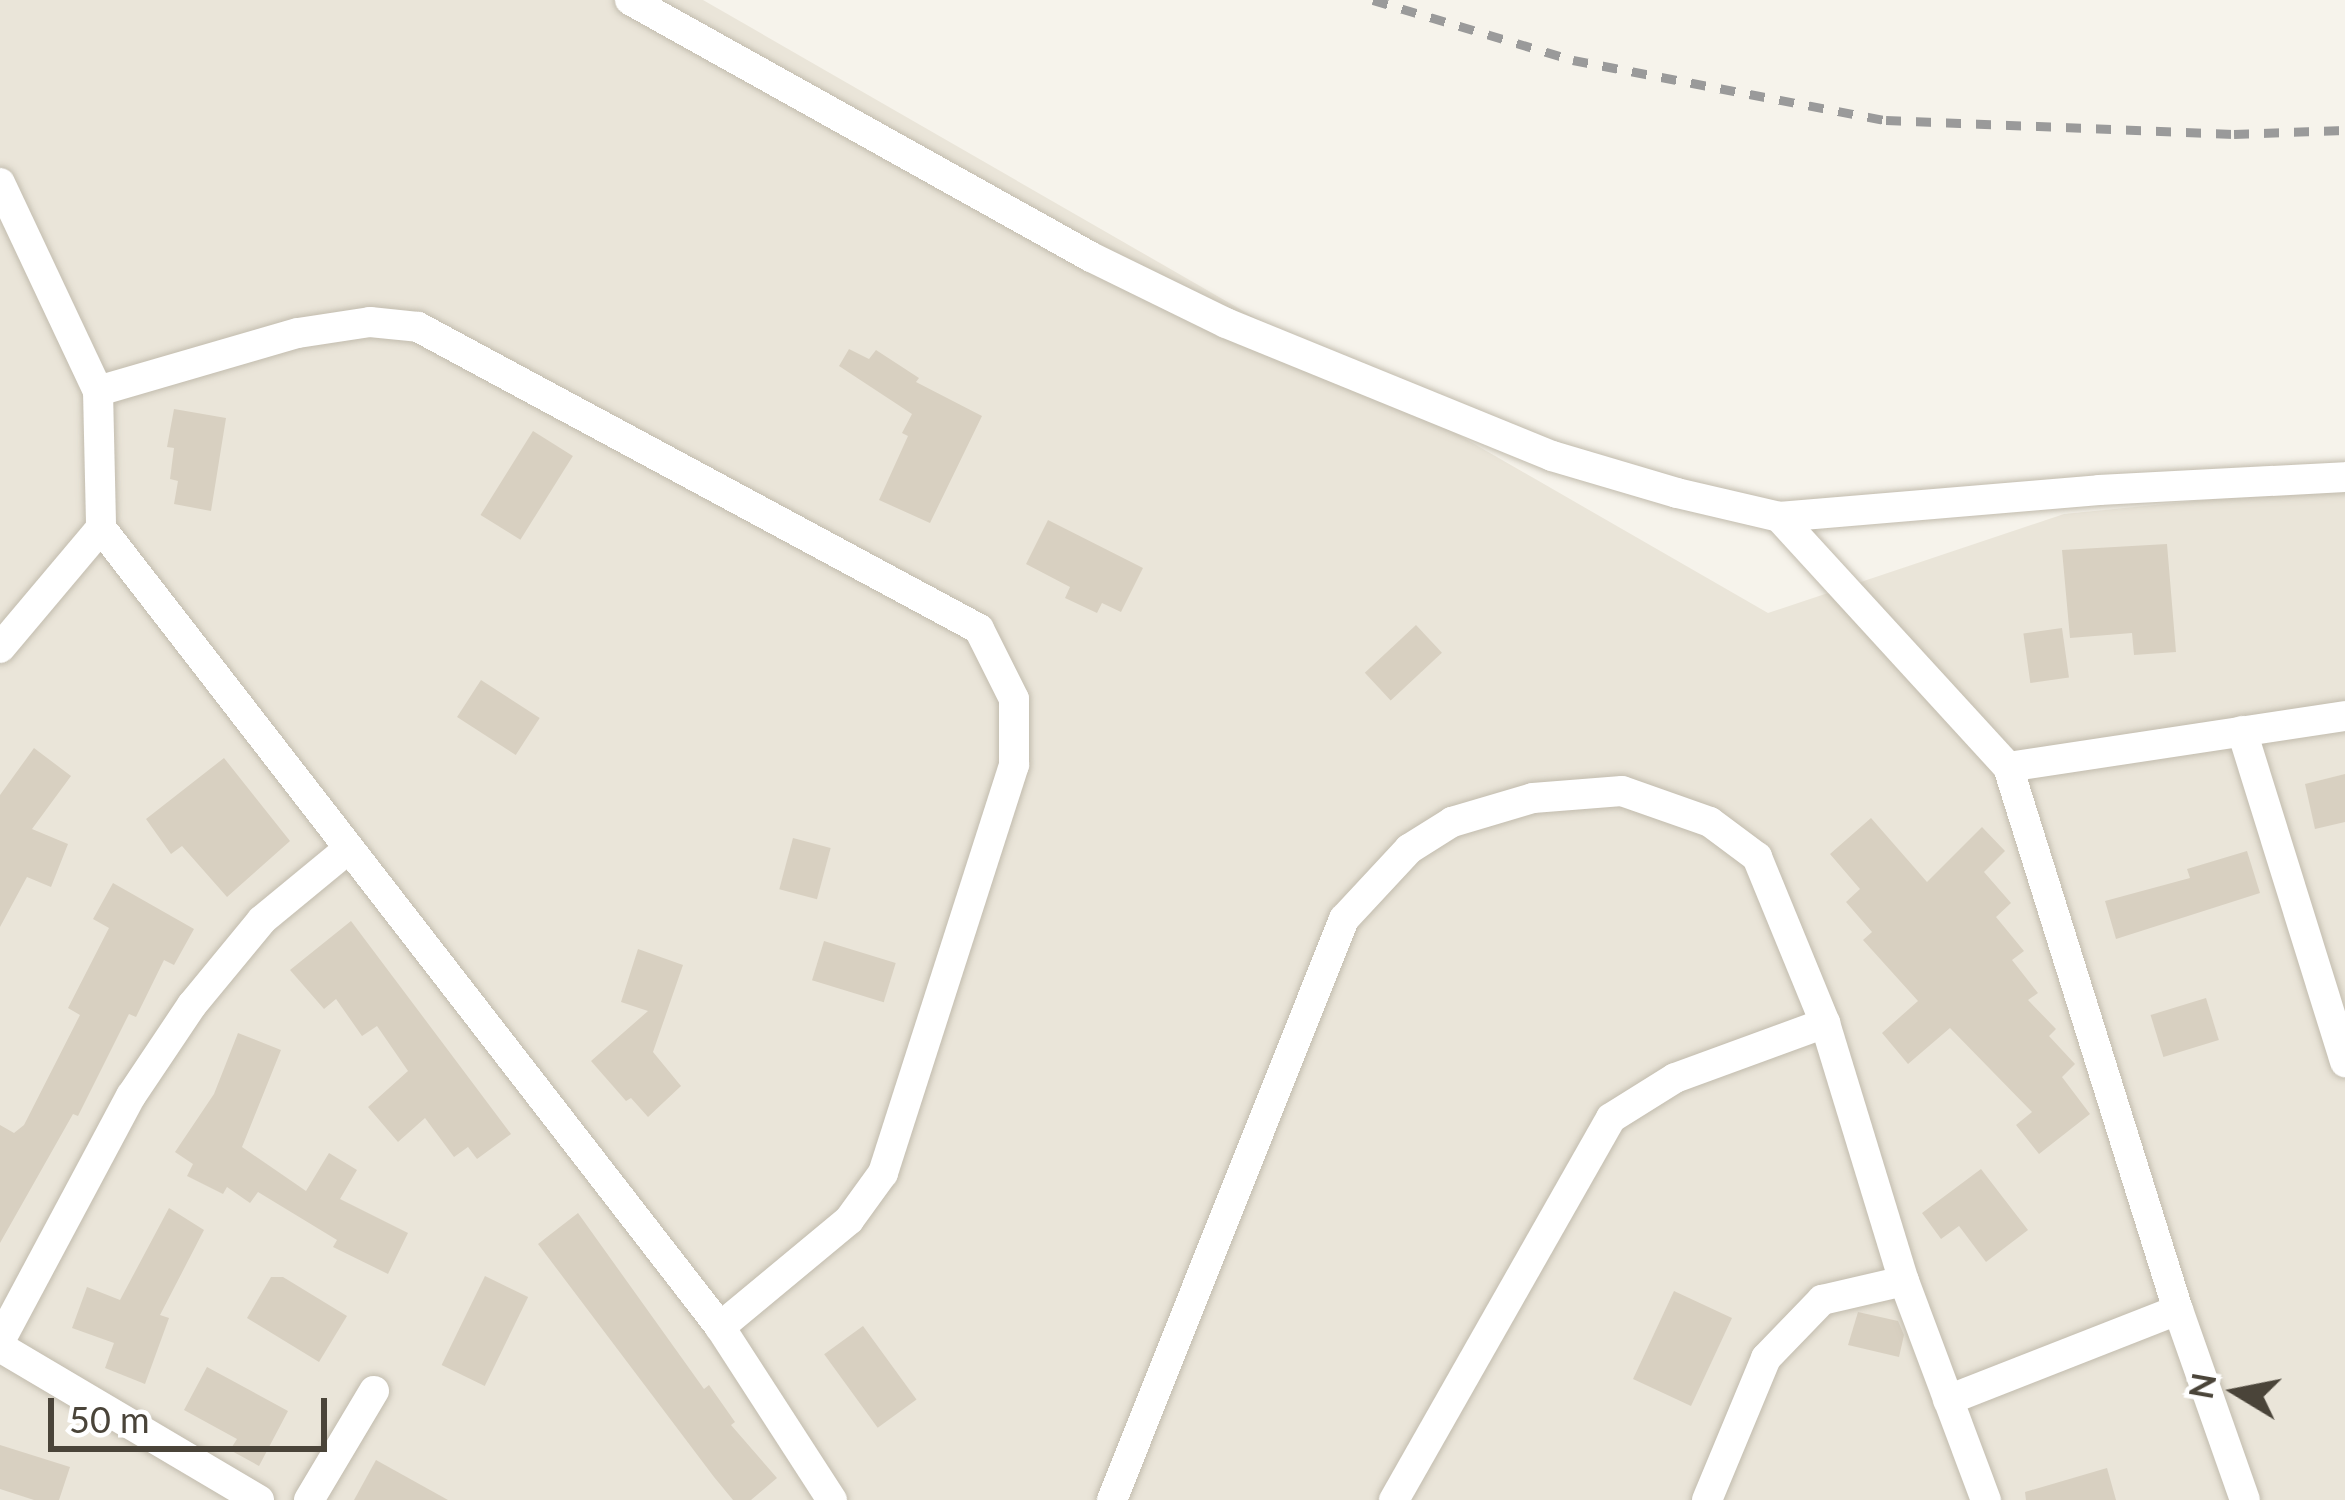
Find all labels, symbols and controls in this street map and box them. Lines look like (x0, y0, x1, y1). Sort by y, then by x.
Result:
north arrow (2177, 1332, 2297, 1452)
text: N (2180, 1370, 2223, 1402)
scale bar (54, 1374, 333, 1448)
text: 50 m (69, 1397, 150, 1441)

